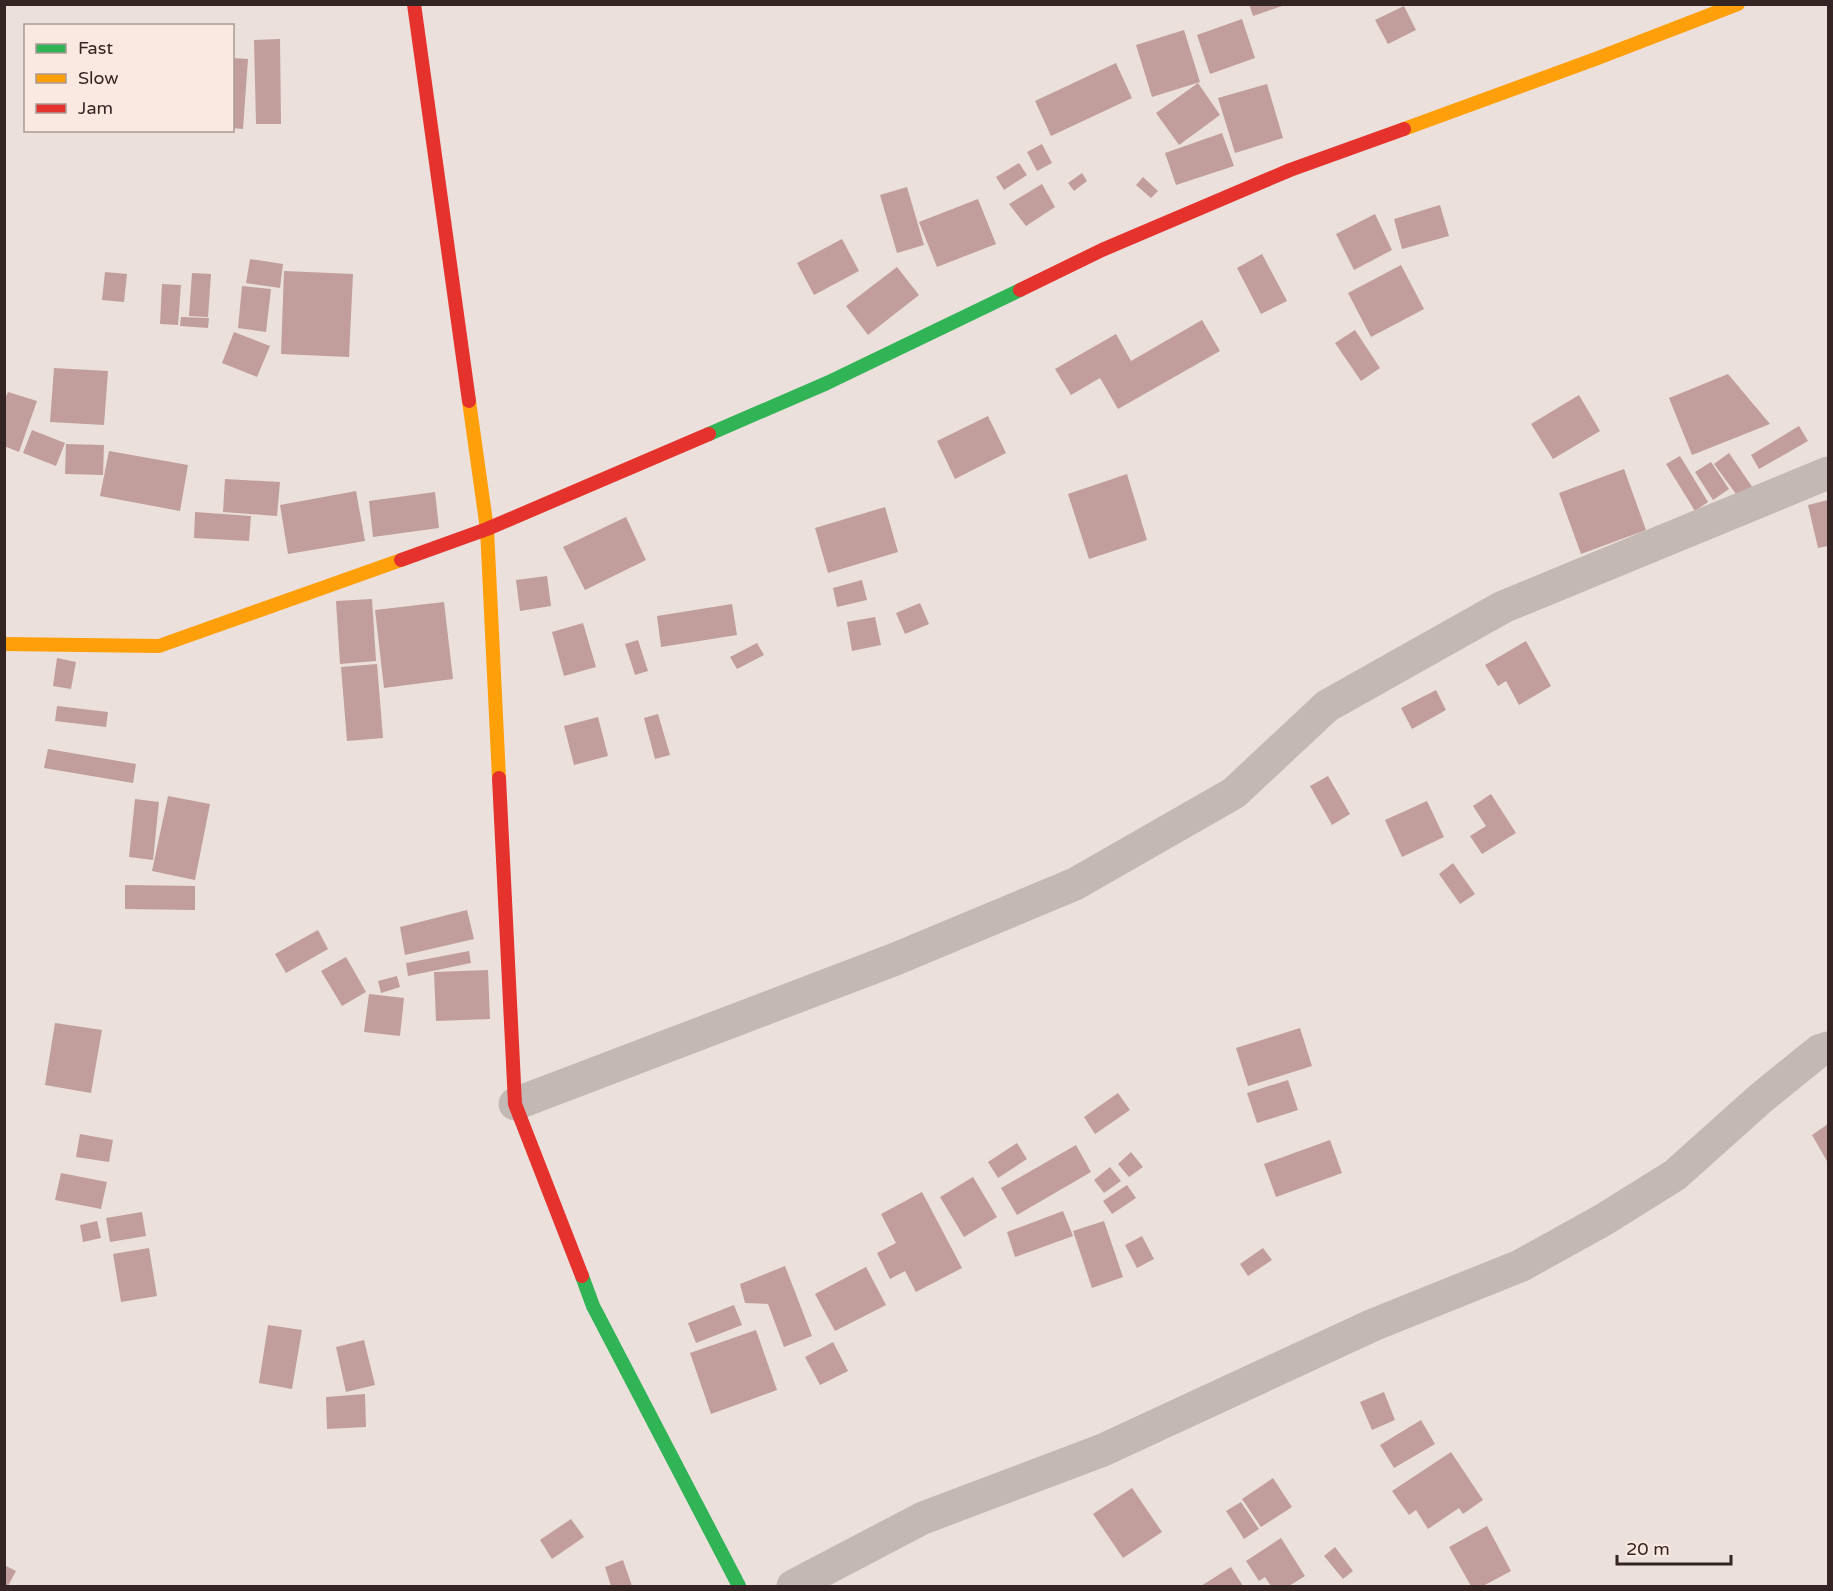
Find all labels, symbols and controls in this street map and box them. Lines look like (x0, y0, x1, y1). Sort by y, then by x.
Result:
legend (24, 24, 234, 132)
text: Fast (78, 37, 113, 59)
text: Slow (78, 67, 119, 89)
text: Jam (78, 97, 113, 119)
scale bar (1617, 1528, 1731, 1566)
text: 20 m (1626, 1538, 1670, 1560)

